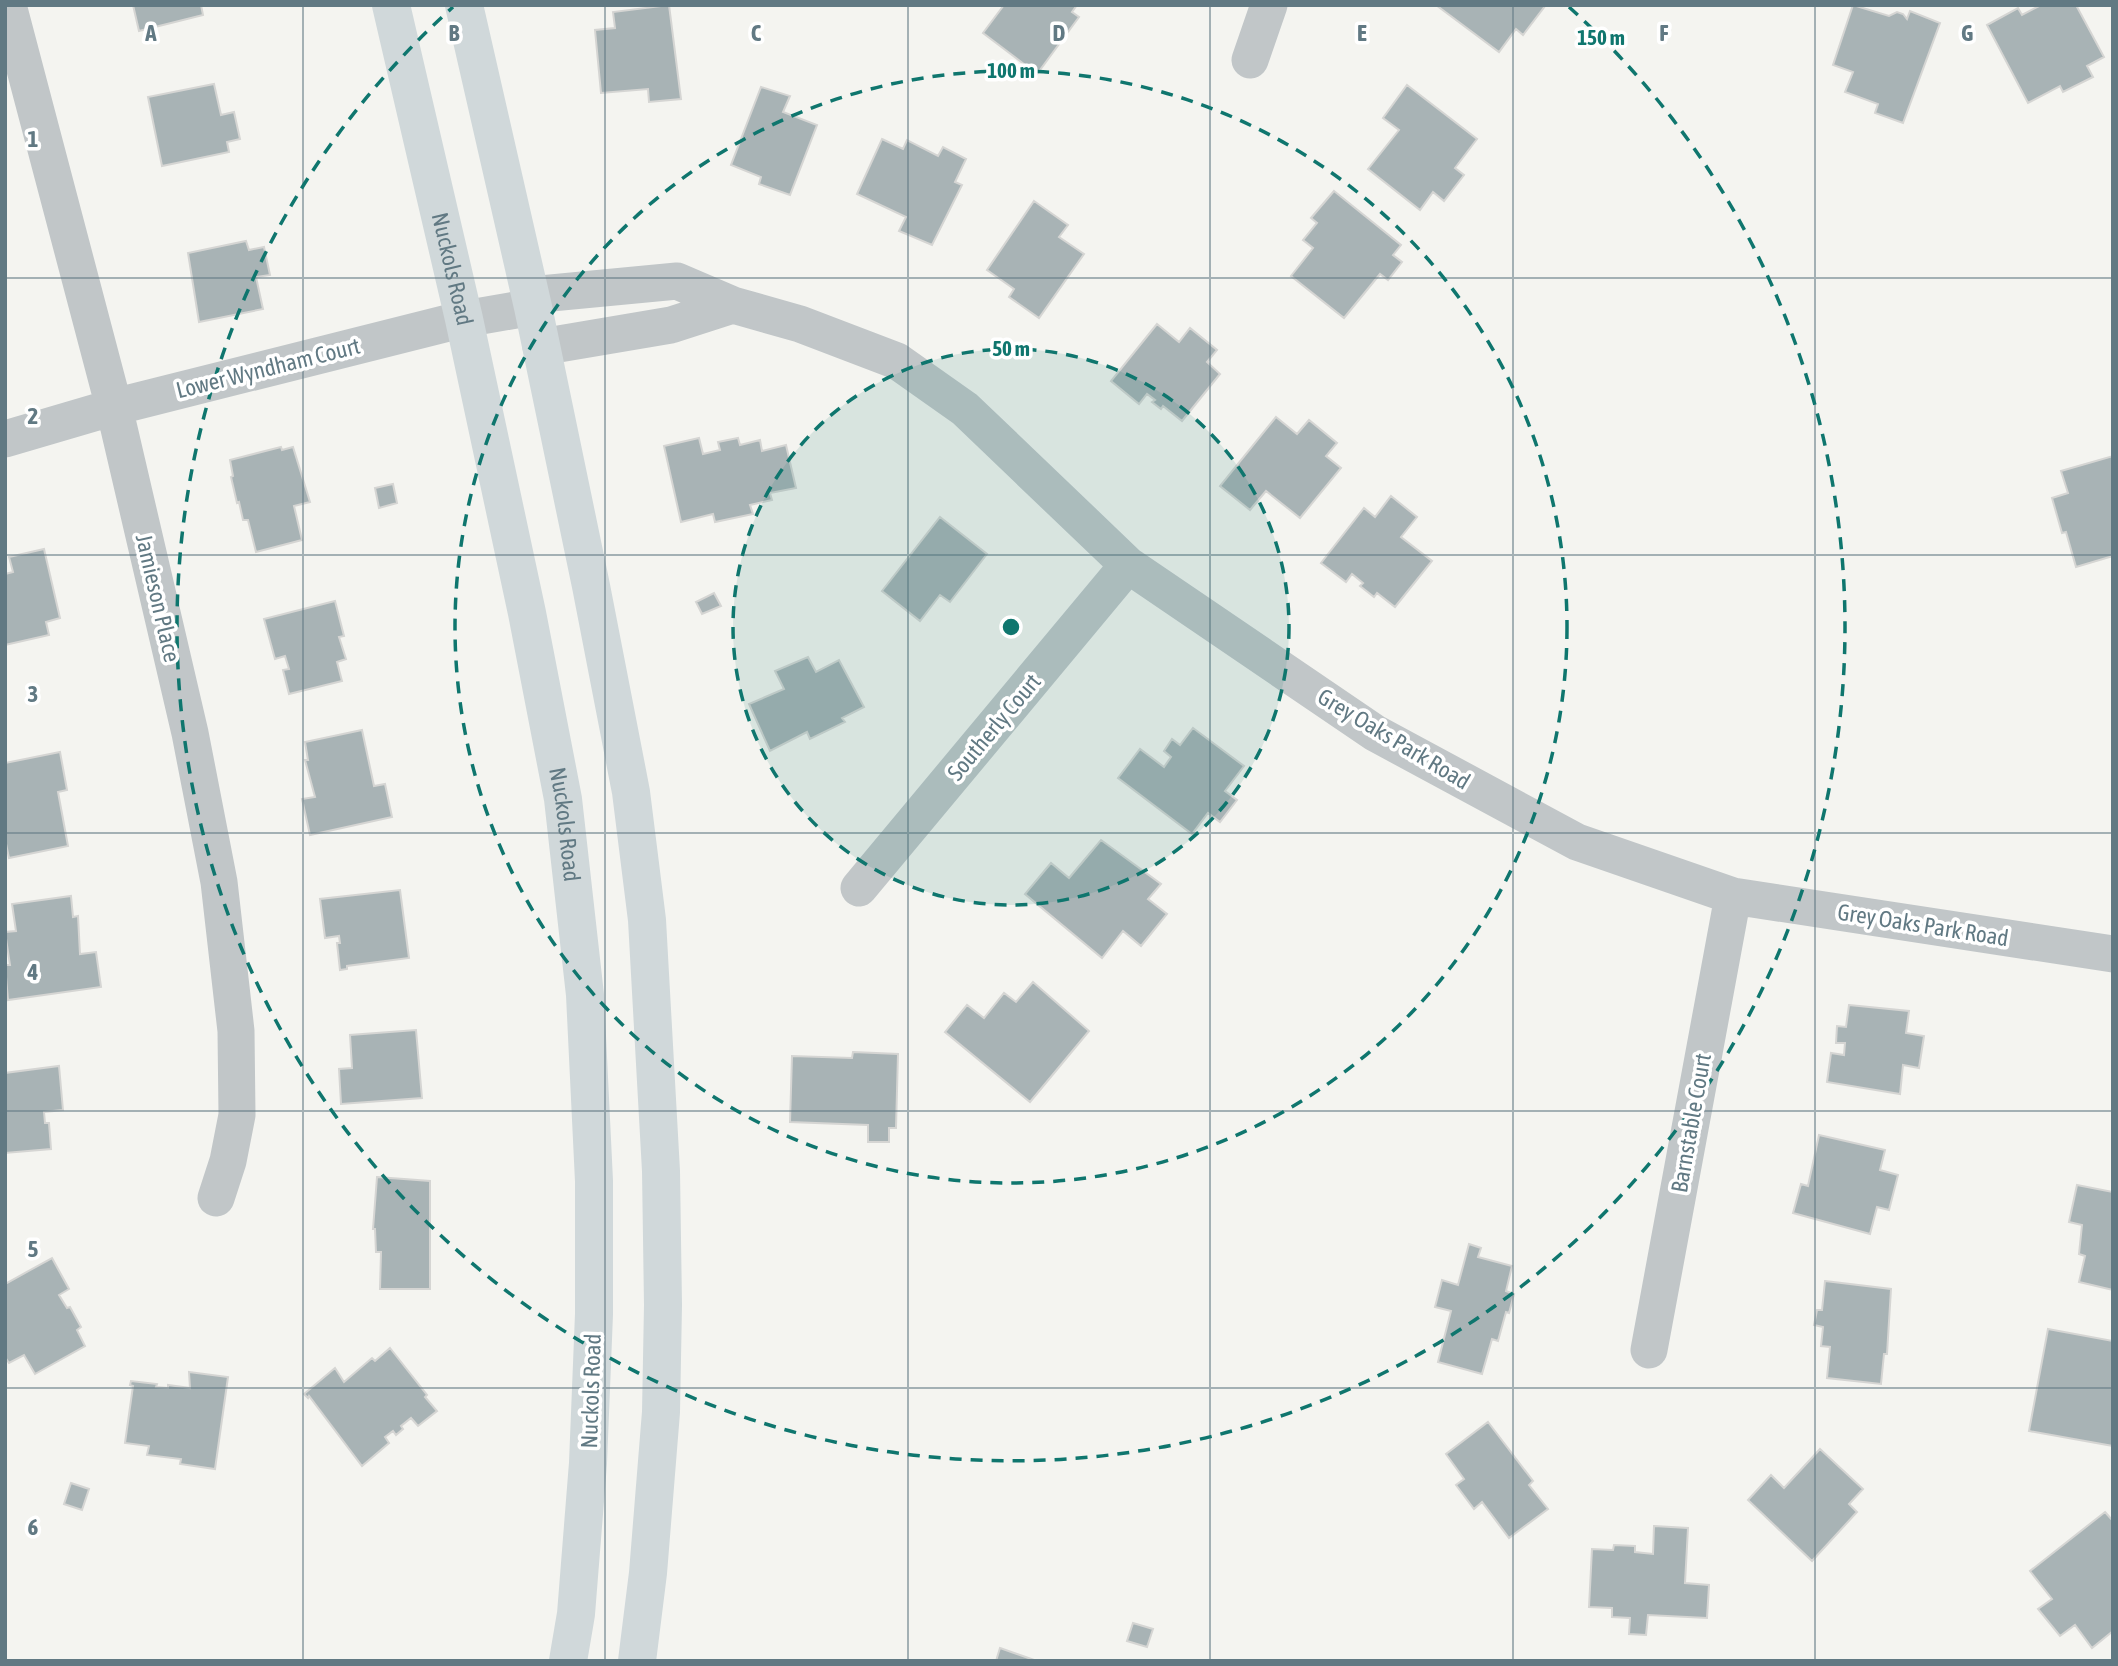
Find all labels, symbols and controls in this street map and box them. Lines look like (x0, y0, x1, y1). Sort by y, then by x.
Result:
text: A (144, 20, 157, 46)
text: B (449, 20, 460, 46)
text: C (751, 20, 762, 46)
text: D (1053, 20, 1066, 46)
text: E (1357, 20, 1367, 46)
text: F (1659, 20, 1669, 46)
text: G (1961, 20, 1973, 46)
text: 150 m (1577, 25, 1625, 49)
text: 100 m (987, 58, 1035, 82)
text: 1 (28, 126, 39, 152)
street label: Nuckols Road (427, 210, 478, 328)
street label: Lower Wyndham Court (173, 333, 363, 403)
text: 50 m (992, 336, 1030, 360)
text: 2 (28, 403, 38, 429)
street label: Jamieson Place (131, 531, 185, 665)
centre of rings (999, 615, 1023, 639)
street label: Southerly Court (942, 669, 1046, 785)
text: 3 (28, 681, 38, 707)
street label: Grey Oaks Park Road (1313, 683, 1475, 795)
street label: Nuckols Road (544, 765, 585, 883)
street label: Grey Oaks Park Road (1836, 899, 2010, 951)
text: 4 (27, 959, 39, 985)
street label: Barnstable Court (1666, 1051, 1716, 1195)
text: 5 (28, 1236, 39, 1262)
street label: Nuckols Road (576, 1333, 606, 1449)
text: 6 (28, 1514, 39, 1540)

